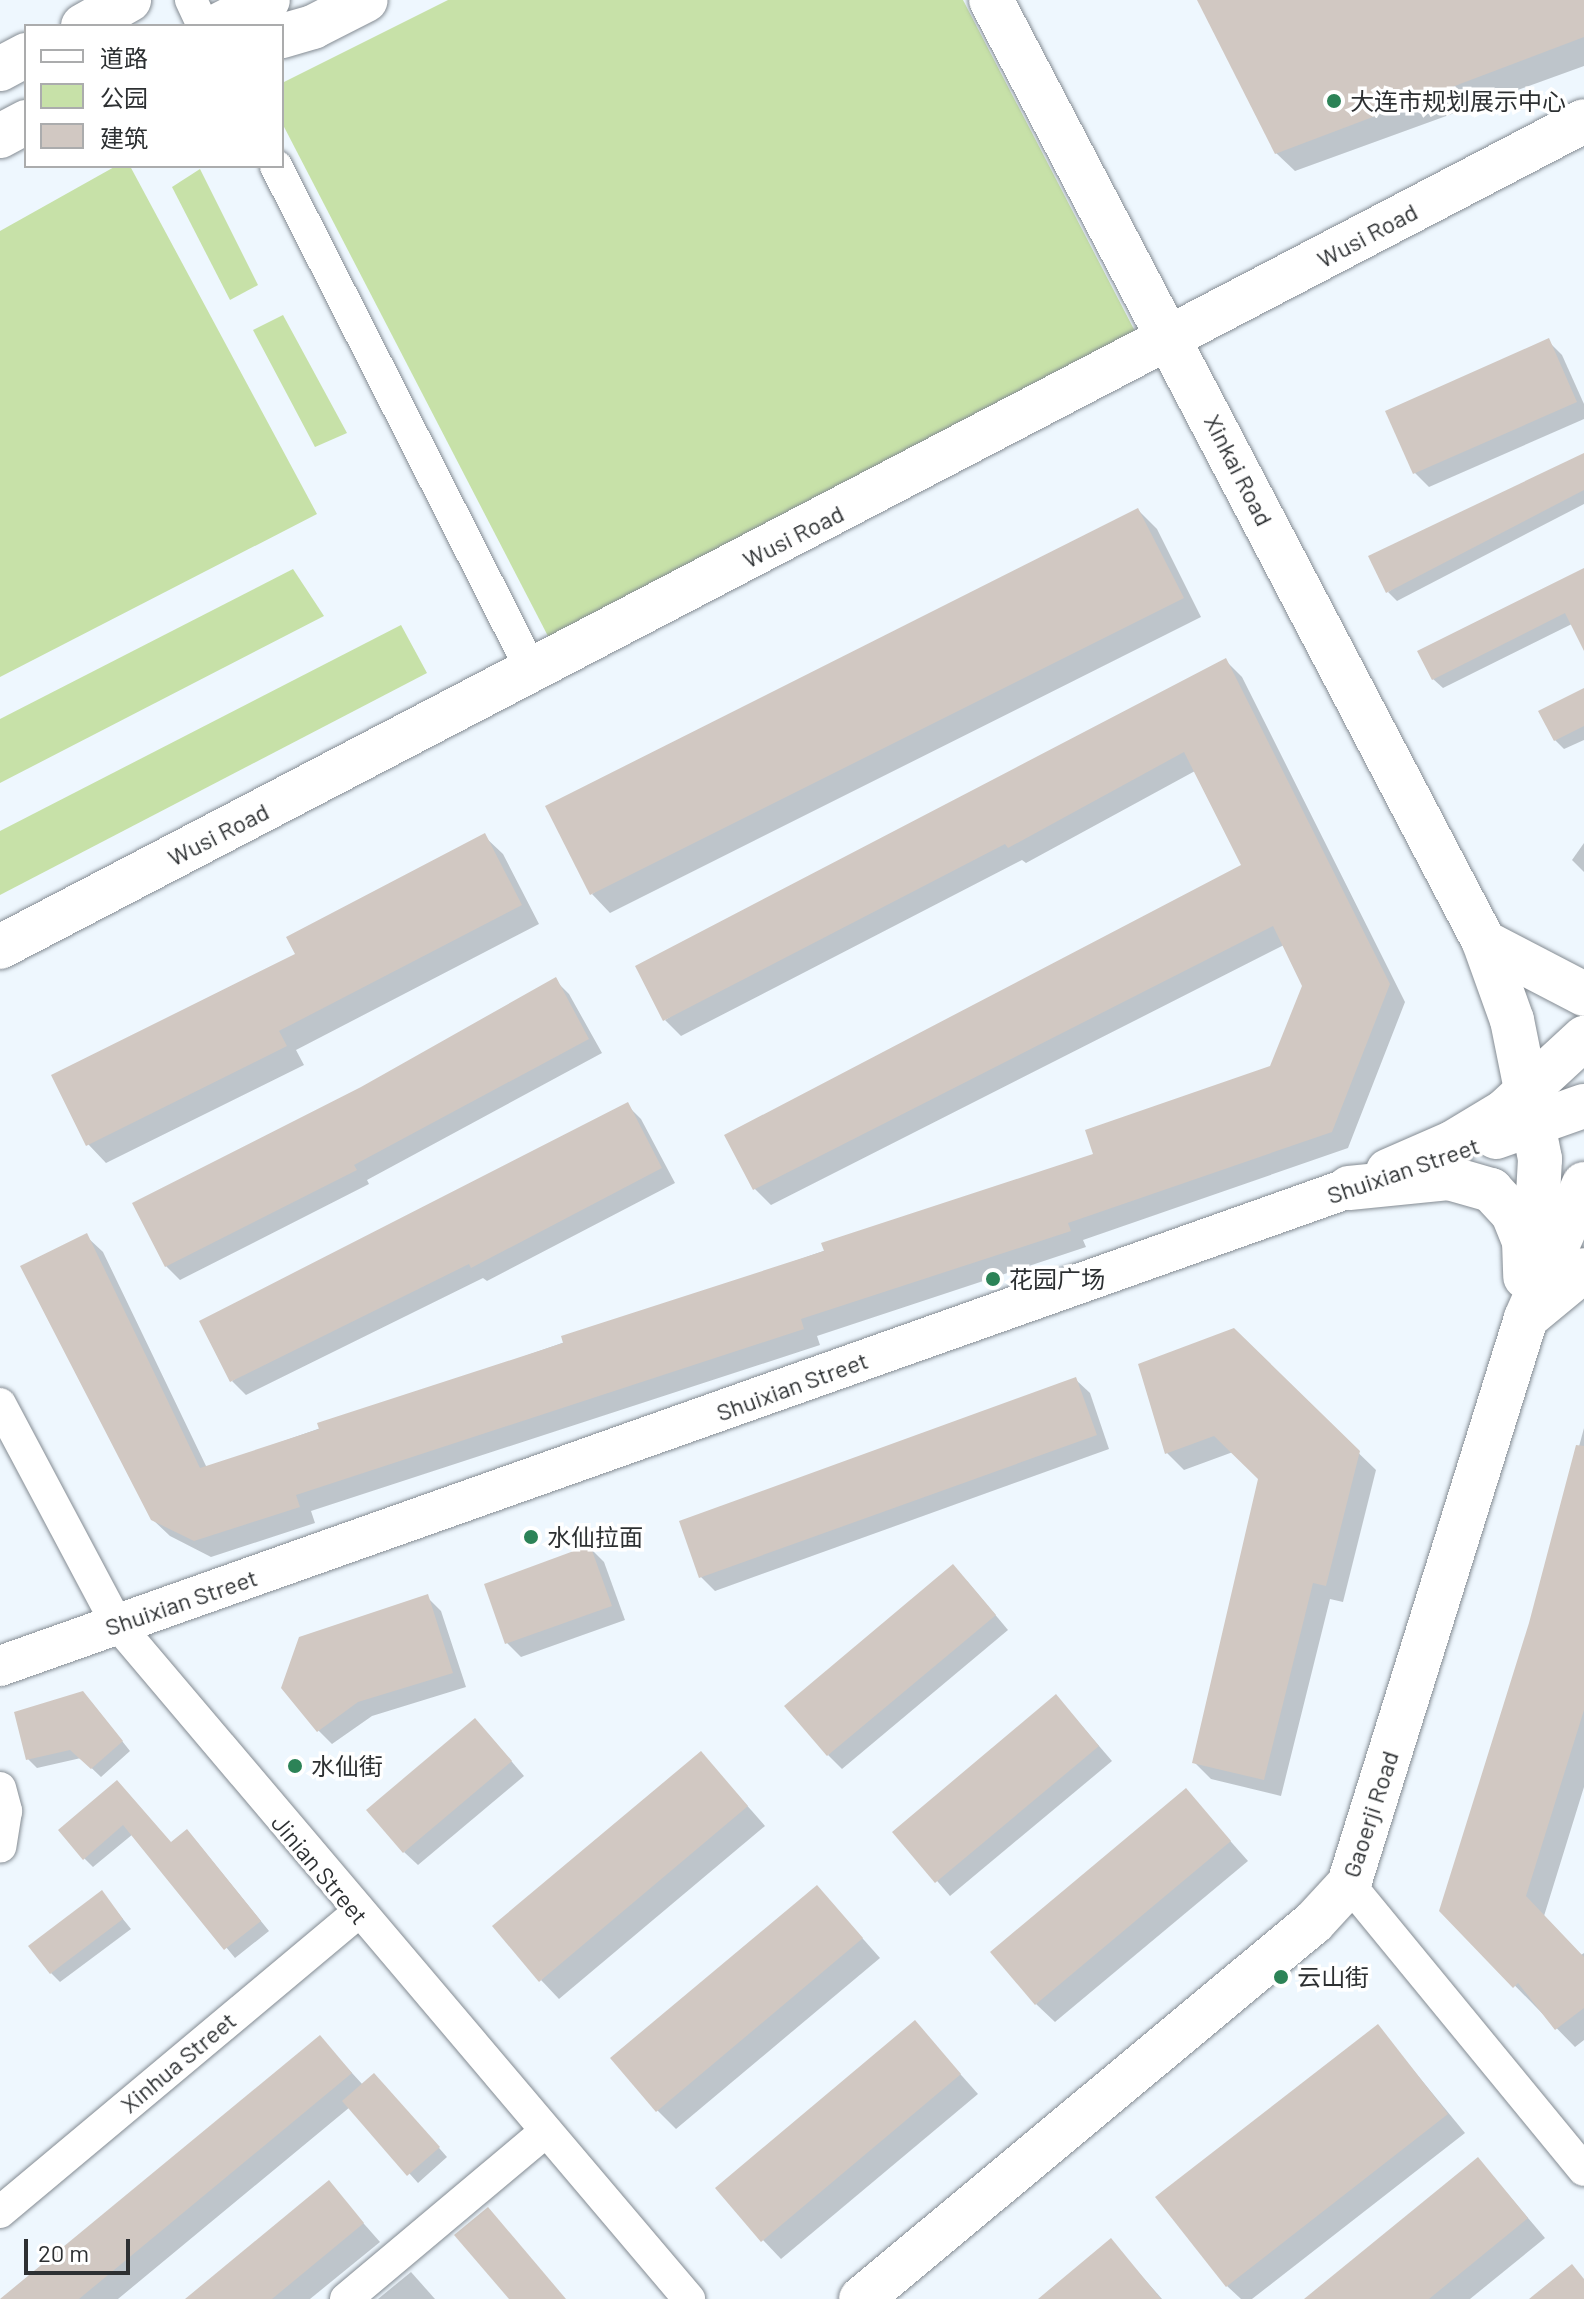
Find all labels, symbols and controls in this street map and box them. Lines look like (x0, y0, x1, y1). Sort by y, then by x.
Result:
legend (24, 24, 284, 168)
text: 道路 (100, 43, 148, 72)
text: 公园 (100, 83, 148, 112)
place label: 大连市规划展示中心 (1350, 87, 1566, 115)
marker: 大连市规划展示中心 (1325, 92, 1343, 110)
text: 建筑 (100, 123, 148, 152)
street label: Wusi Road (1312, 197, 1422, 273)
street label: Xinkai Road (1199, 409, 1279, 531)
street label: Wusi Road (738, 498, 848, 574)
street label: Wusi Road (163, 796, 273, 872)
street label: Shuixian Street (1323, 1130, 1483, 1210)
place label: 花园广场 (1009, 1265, 1105, 1293)
marker: 花园广场 (984, 1270, 1002, 1288)
street label: Shuixian Street (712, 1345, 872, 1427)
place label: 水仙拉面 (547, 1523, 643, 1551)
marker: 水仙拉面 (522, 1528, 540, 1546)
street label: Shuixian Street (101, 1562, 261, 1642)
street label: Gaoerji Road (1336, 1747, 1404, 1881)
place label: 水仙街 (311, 1752, 383, 1780)
marker: 水仙街 (286, 1757, 304, 1775)
street label: Jinian Street (266, 1808, 374, 1930)
place label: 云山街 (1297, 1963, 1369, 1991)
marker: 云山街 (1272, 1968, 1290, 1986)
street label: Xinhua Street (115, 2005, 241, 2119)
scale bar (28, 2223, 134, 2273)
text: 20 m (38, 2238, 89, 2267)

